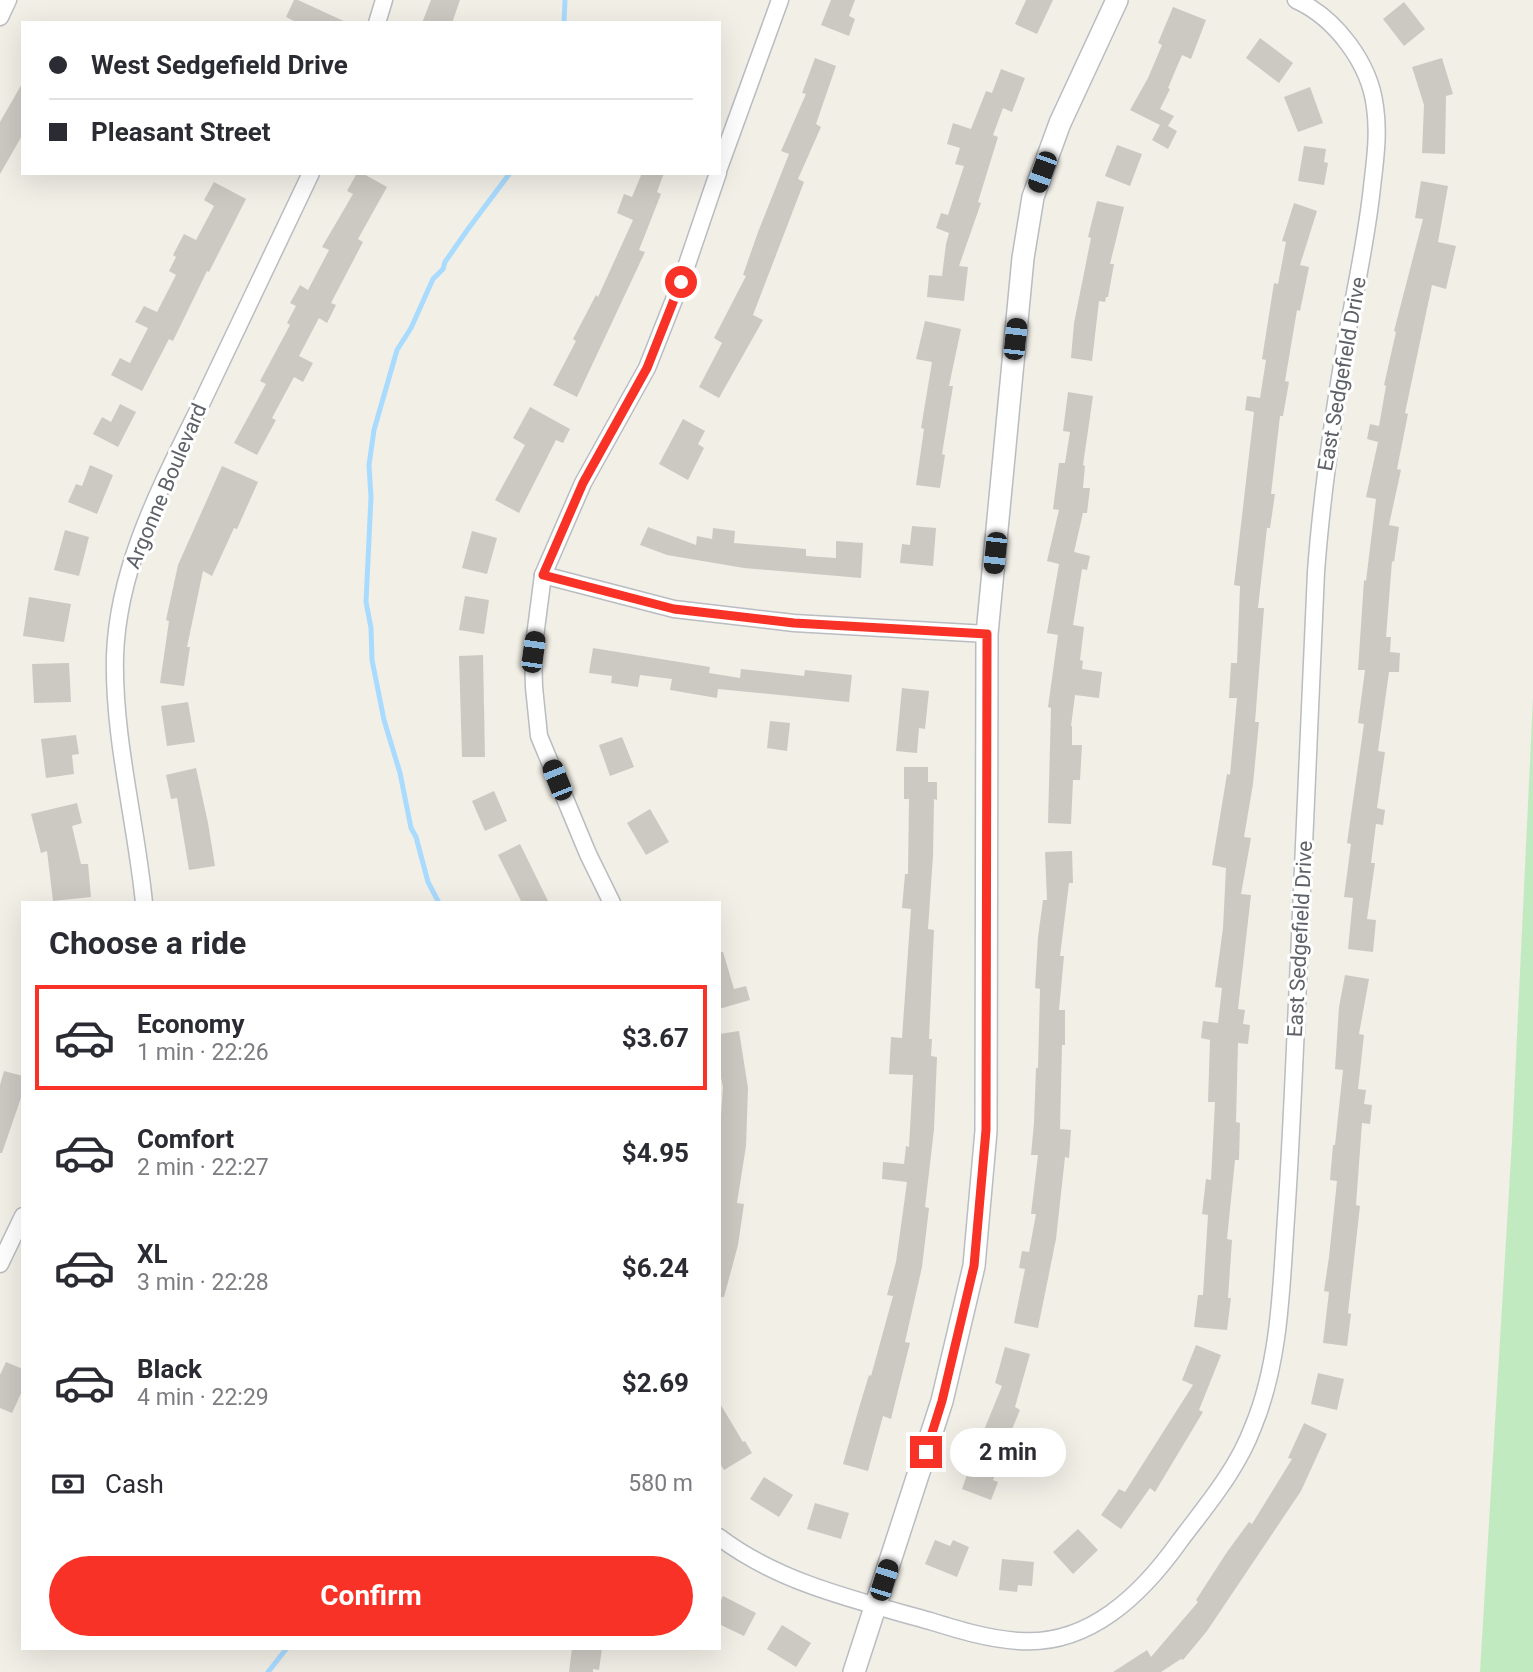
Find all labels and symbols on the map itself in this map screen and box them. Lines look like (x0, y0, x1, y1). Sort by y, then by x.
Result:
car (1025, 149, 1060, 195)
route start (665, 266, 697, 298)
street label: East Sedgefield Drive (1313, 275, 1371, 473)
car (1003, 317, 1028, 361)
street label: Argonne Boulevard (120, 400, 212, 572)
car (983, 531, 1008, 575)
car (520, 630, 547, 674)
car (540, 757, 575, 803)
street label: East Sedgefield Drive (1283, 840, 1317, 1038)
callout: 2 min (950, 1428, 1066, 1476)
route end (910, 1436, 942, 1468)
car (868, 1557, 901, 1603)

